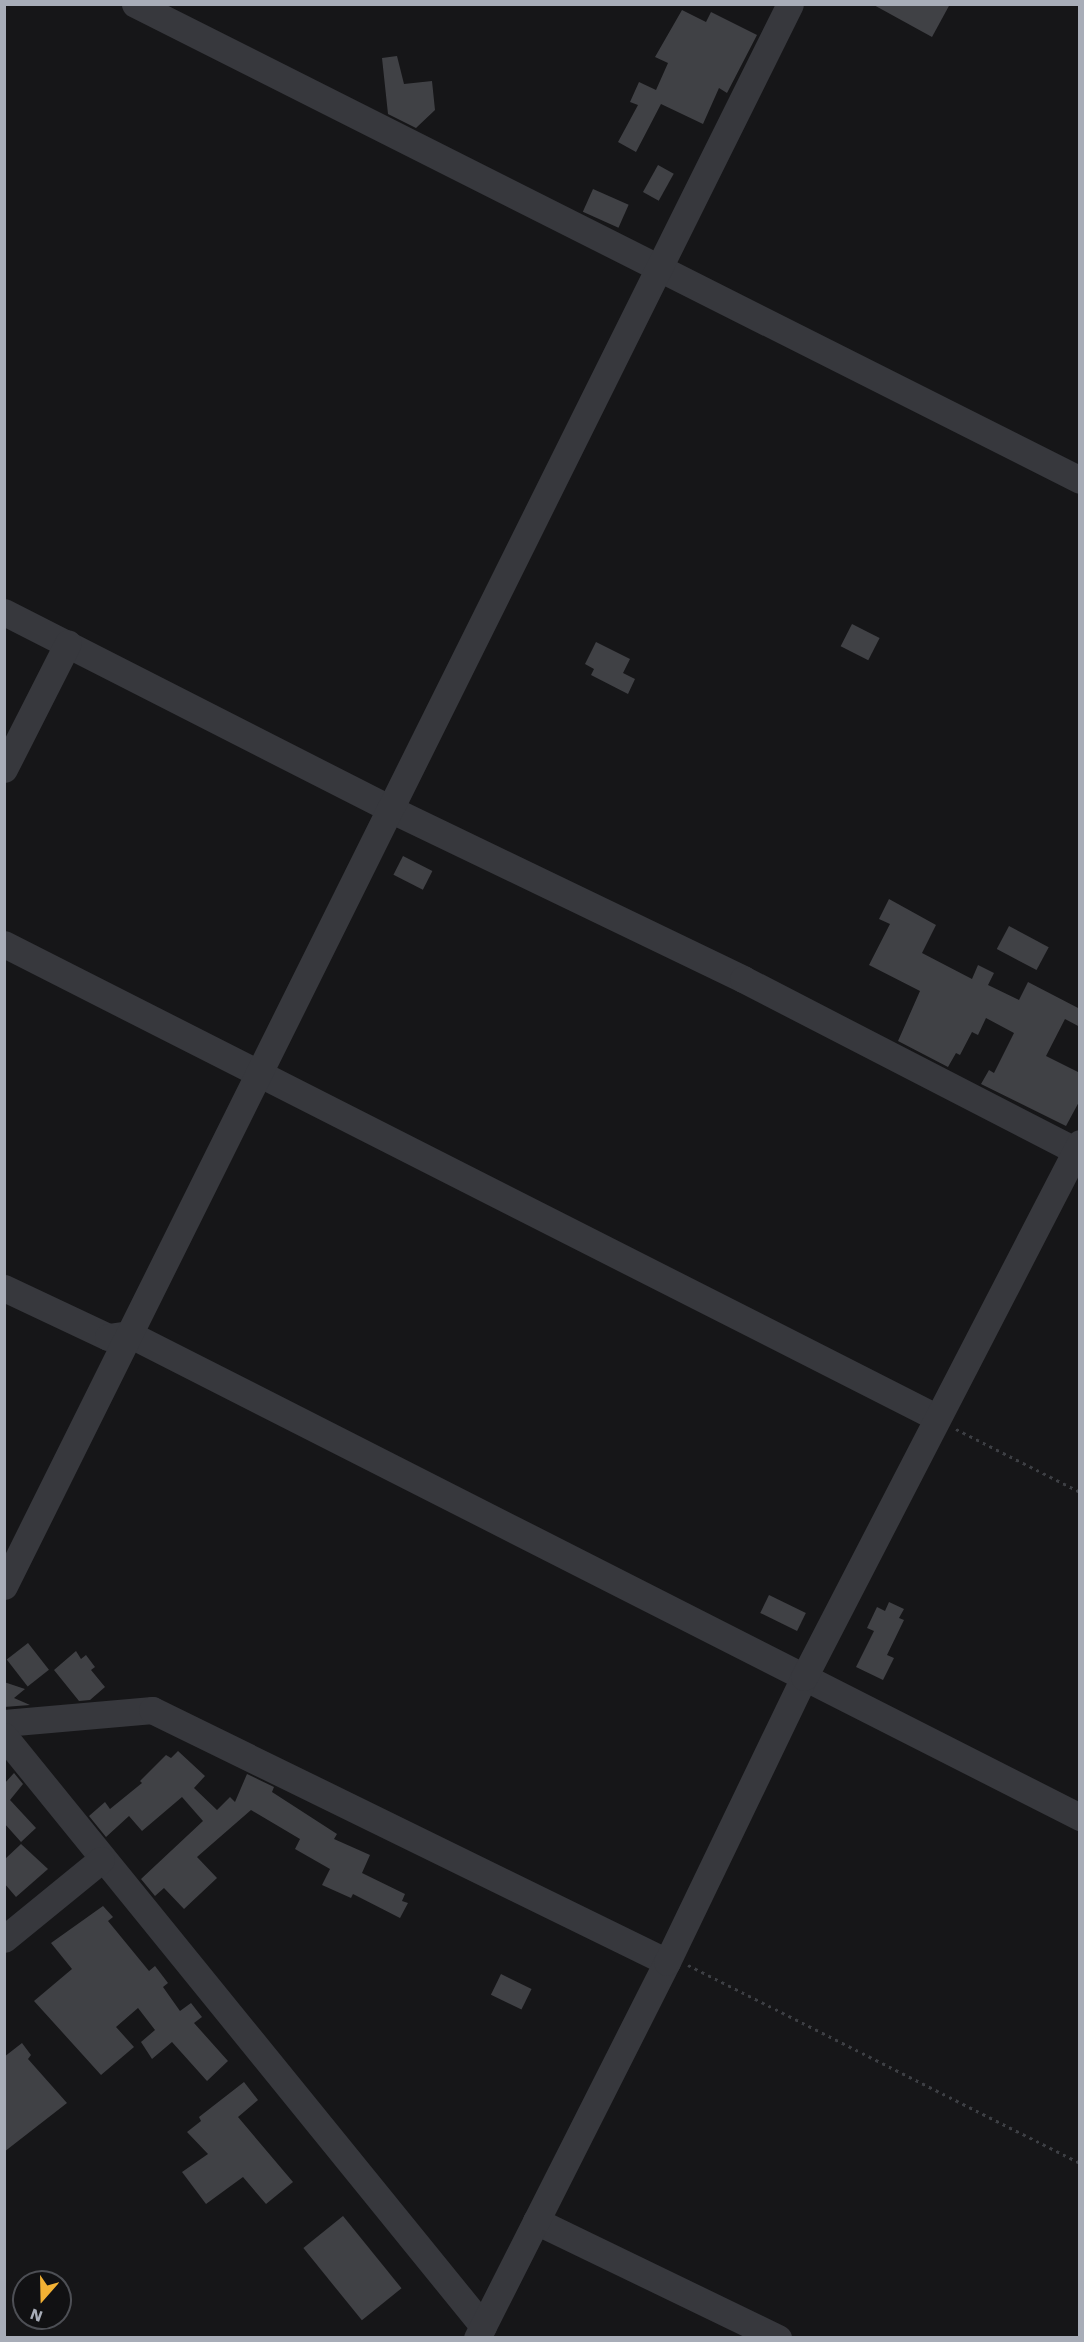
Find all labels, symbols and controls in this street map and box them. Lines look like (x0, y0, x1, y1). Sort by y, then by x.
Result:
north arrow (12, 2270, 72, 2330)
text: N (28, 2305, 45, 2326)

